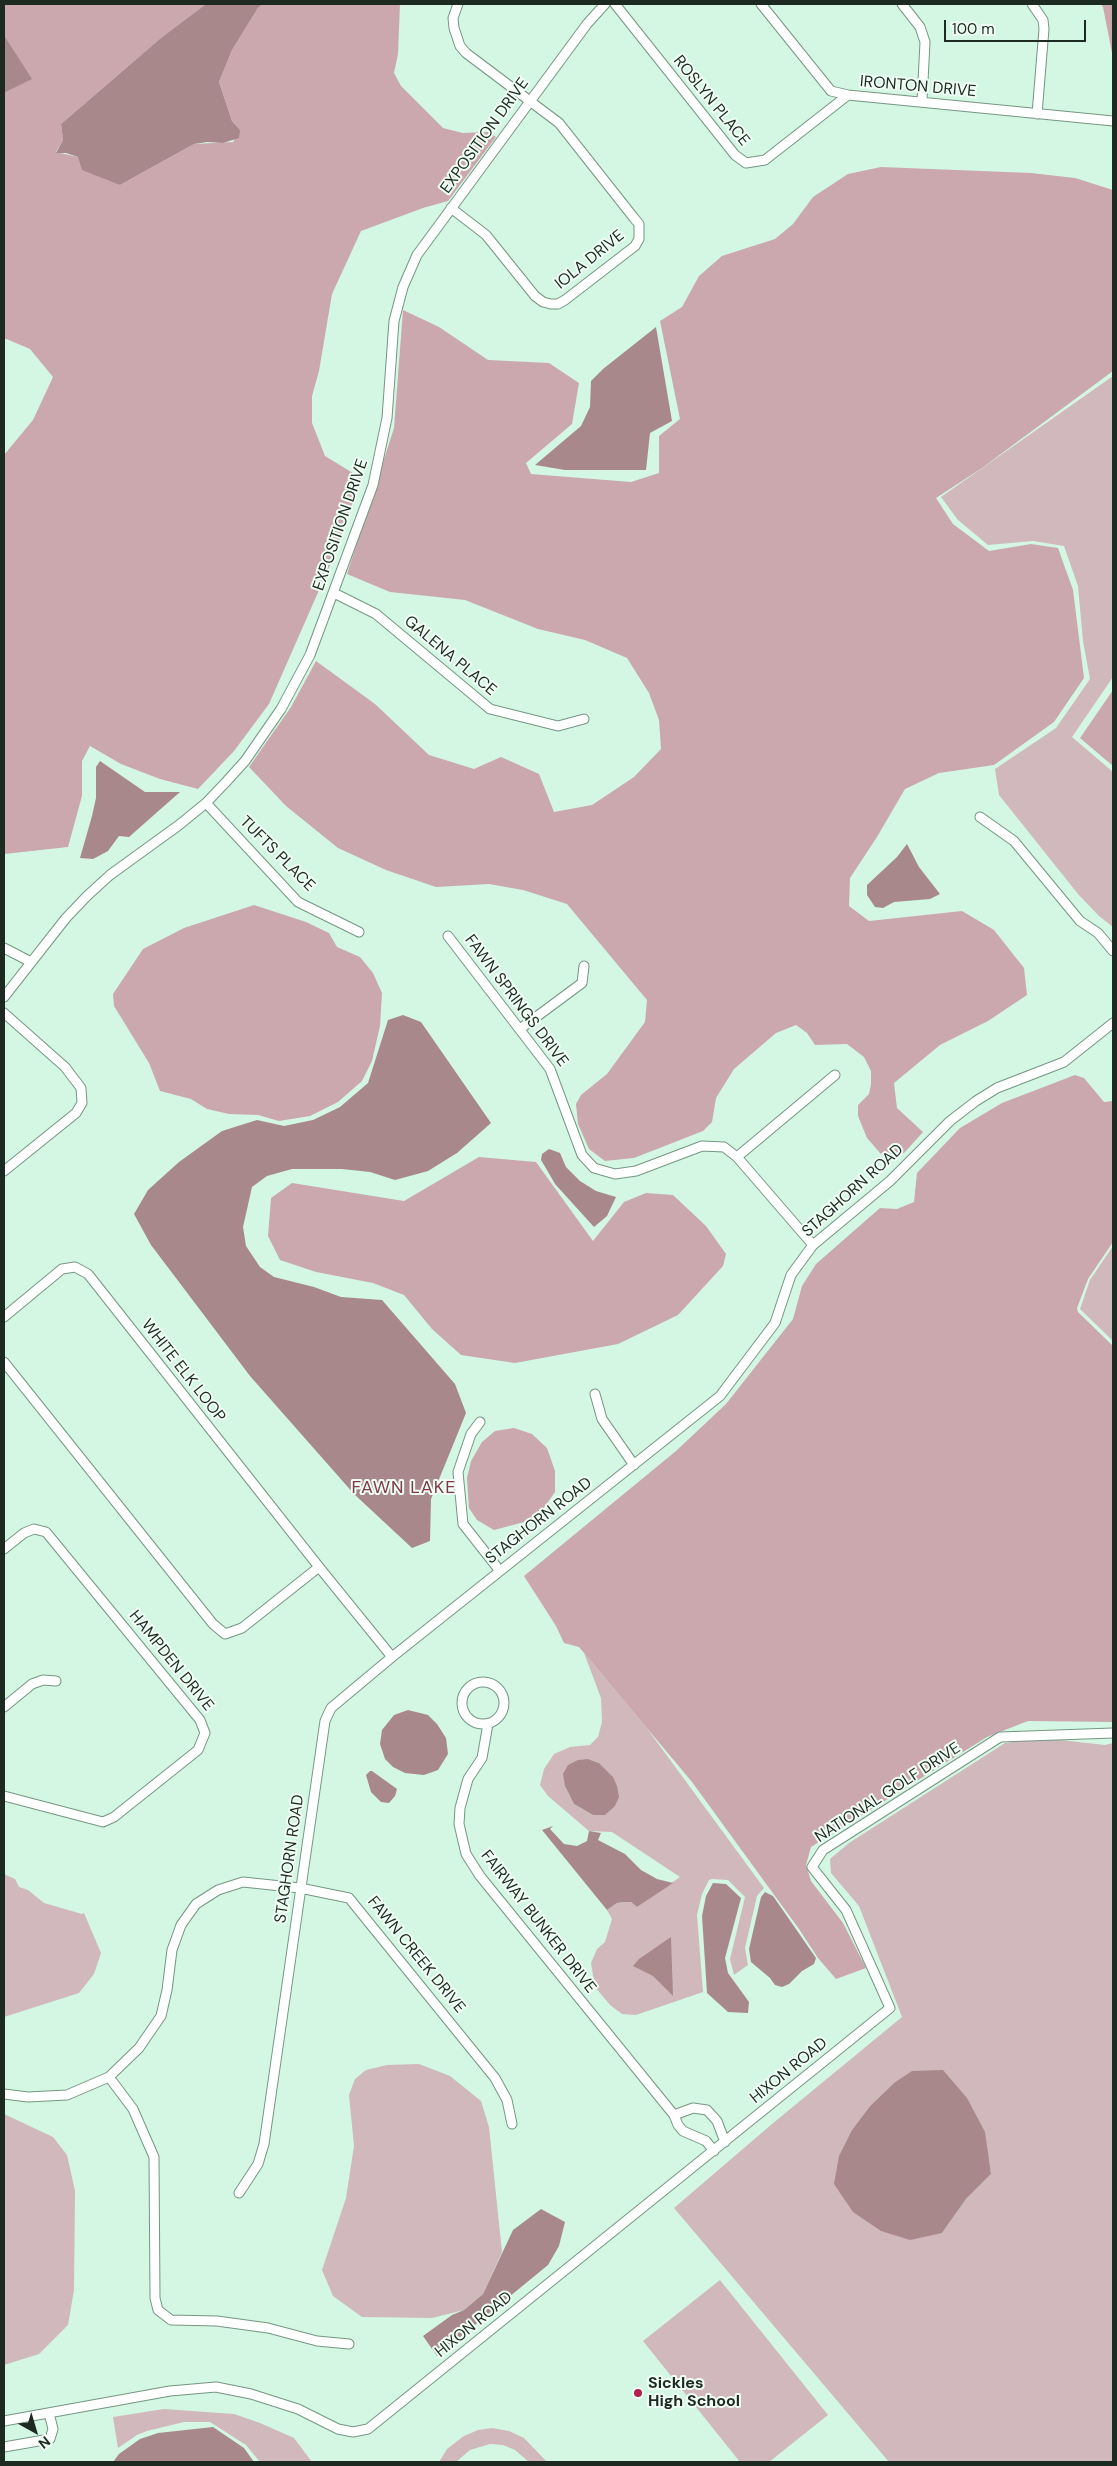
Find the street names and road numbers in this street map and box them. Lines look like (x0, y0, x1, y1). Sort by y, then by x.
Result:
street label: ROSLYN PLACE (669, 52, 753, 150)
street label: IRONTON DRIVE (859, 72, 977, 102)
street label: EXPOSITION DRIVE (437, 75, 533, 197)
street label: IOLA DRIVE (552, 226, 628, 294)
street label: EXPOSITION DRIVE (309, 457, 373, 593)
street label: GALENA PLACE (400, 612, 500, 700)
street label: TUFTS PLACE (235, 812, 319, 896)
street label: FAWN SPRINGS DRIVE (460, 931, 572, 1071)
street label: STAGHORN ROAD (798, 1140, 908, 1242)
street label: WHITE ELK LOOP (137, 1316, 229, 1426)
street label: STAGHORN ROAD (482, 1474, 596, 1568)
street label: HAMPDEN DRIVE (125, 1607, 217, 1715)
street label: NATIONAL GOLF DRIVE (812, 1739, 964, 1847)
street label: STAGHORN ROAD (271, 1793, 309, 1925)
street label: FAIRWAY BUNKER DRIVE (476, 1847, 600, 1997)
street label: FAWN CREEK DRIVE (363, 1893, 469, 2017)
street label: HIXON ROAD (746, 2034, 832, 2108)
street label: HIXON ROAD (431, 2288, 517, 2362)

